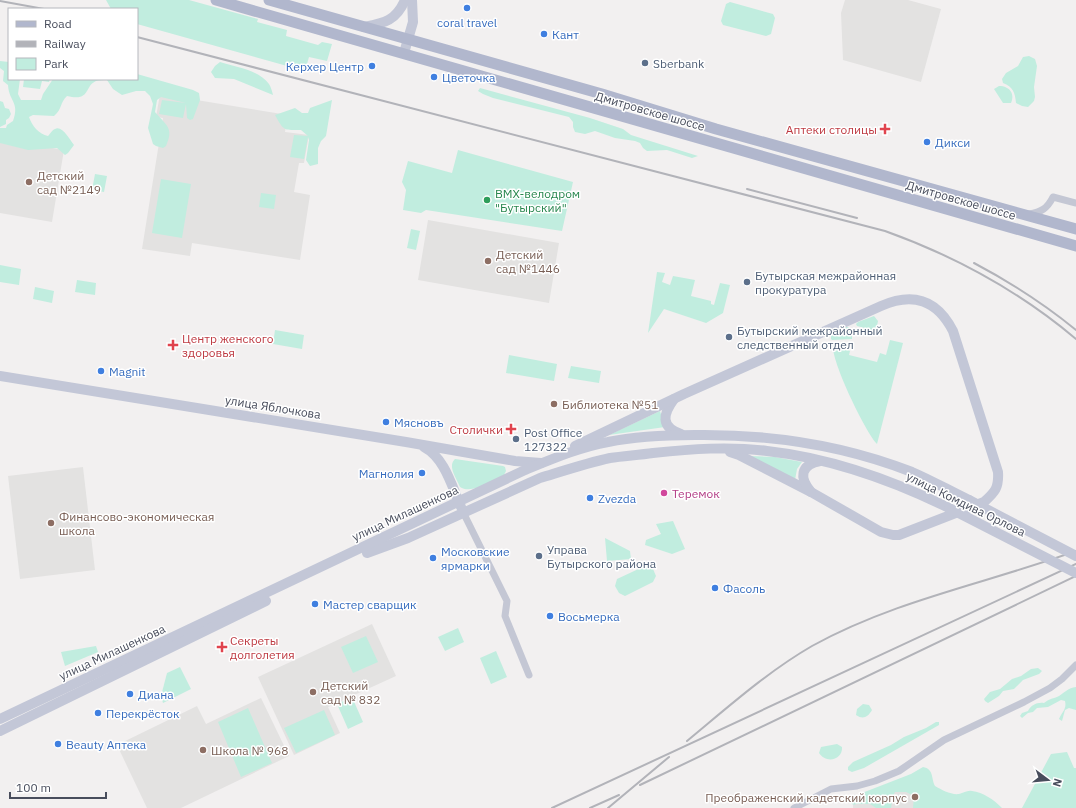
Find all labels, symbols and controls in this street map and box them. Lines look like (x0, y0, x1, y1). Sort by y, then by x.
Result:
marker: coral travel (462, 3, 472, 13)
legend (8, 8, 138, 80)
place label: coral travel (437, 15, 497, 30)
text: Road (44, 16, 72, 31)
place label: Кант (552, 27, 579, 42)
marker: Кант (539, 29, 549, 39)
text: Railway (44, 36, 86, 51)
text: Park (44, 56, 69, 71)
place label: Sberbank (653, 56, 705, 71)
marker: Sberbank (640, 58, 650, 68)
place label: Керхер Центр (286, 59, 364, 74)
marker: Керхер Центр (367, 61, 377, 71)
place label: Цветочка (442, 70, 496, 85)
marker: Цветочка (429, 72, 439, 82)
street label: Дмитровское шоссе (593, 88, 707, 134)
place label: Аптеки столицы (786, 122, 877, 137)
marker: Аптеки столицы (880, 124, 890, 134)
place label: Дикси (935, 135, 970, 150)
marker: Дикси (922, 137, 932, 147)
place label: Детский сад №2149 (37, 168, 101, 197)
marker: Детский сад №2149 (24, 177, 34, 187)
street label: Дмитровское шоссе (904, 177, 1018, 223)
place label: BMX-велодром "Бутырский" (495, 186, 580, 215)
marker: BMX-велодром "Бутырский" (482, 195, 492, 205)
place label: Детский сад №1446 (496, 247, 560, 276)
marker: Детский сад №1446 (483, 256, 493, 266)
place label: Бутырская межрайонная прокуратура (755, 268, 896, 297)
marker: Бутырская межрайонная прокуратура (742, 277, 752, 287)
place label: Бутырский межрайонный следственный отдел (737, 323, 882, 352)
place label: Центр женского здоровья (182, 331, 274, 360)
marker: Бутырский межрайонный следственный отдел (724, 332, 734, 342)
marker: Центр женского здоровья (167, 339, 179, 351)
place label: Magnit (109, 364, 146, 379)
marker: Magnit (96, 366, 106, 376)
street label: улица Яблочкова (224, 392, 322, 422)
place label: Библиотека №51 (562, 397, 658, 412)
marker: Библиотека №51 (549, 399, 559, 409)
place label: Мясновъ (394, 415, 444, 430)
marker: Мясновъ (381, 417, 391, 427)
place label: Столички (449, 422, 503, 437)
marker: Столички (506, 424, 516, 434)
place label: Post Office 127322 (524, 425, 583, 454)
marker: Post Office 127322 (511, 434, 521, 444)
place label: Магнолия (359, 466, 414, 481)
marker: Магнолия (417, 468, 427, 478)
street label: улица Комдива Орлова (904, 469, 1029, 540)
street label: улица Милашенкова (350, 482, 461, 544)
place label: Теремок (672, 486, 720, 501)
marker: Теремок (659, 488, 669, 498)
place label: Zvezda (598, 491, 637, 506)
marker: Zvezda (585, 493, 595, 503)
place label: Финансово-экономическая школа (59, 509, 214, 538)
marker: Финансово-экономическая школа (46, 518, 56, 528)
place label: Управа Бутырского района (547, 542, 657, 571)
place label: Московские ярмарки (441, 544, 510, 573)
marker: Управа Бутырского района (534, 551, 544, 561)
marker: Московские ярмарки (428, 553, 438, 563)
place label: Фасоль (723, 581, 765, 596)
marker: Фасоль (710, 583, 720, 593)
place label: Мастер сварщик (323, 597, 417, 612)
marker: Мастер сварщик (310, 599, 320, 609)
place label: Восьмерка (558, 609, 620, 624)
marker: Восьмерка (545, 611, 555, 621)
street label: улица Милашенкова (57, 621, 168, 683)
place label: Секреты долголетия (230, 633, 295, 662)
marker: Секреты долголетия (217, 642, 227, 652)
place label: Детский сад № 832 (321, 678, 380, 707)
place label: Диана (138, 687, 174, 702)
marker: Детский сад № 832 (308, 687, 318, 697)
marker: Диана (125, 689, 135, 699)
place label: Перекрёсток (106, 706, 180, 721)
marker: Перекрёсток (93, 708, 103, 718)
place label: Beauty Аптека (66, 737, 147, 752)
marker: Beauty Аптека (53, 739, 63, 749)
place label: Школа № 968 (211, 743, 288, 758)
marker: Школа № 968 (198, 745, 208, 755)
north arrow (1028, 760, 1068, 800)
scale bar (10, 774, 106, 800)
text: N (1050, 777, 1065, 789)
text: 100 m (16, 780, 51, 795)
place label: Преображенский кадетский корпус (705, 790, 907, 805)
marker: Преображенский кадетский корпус (910, 792, 920, 802)

